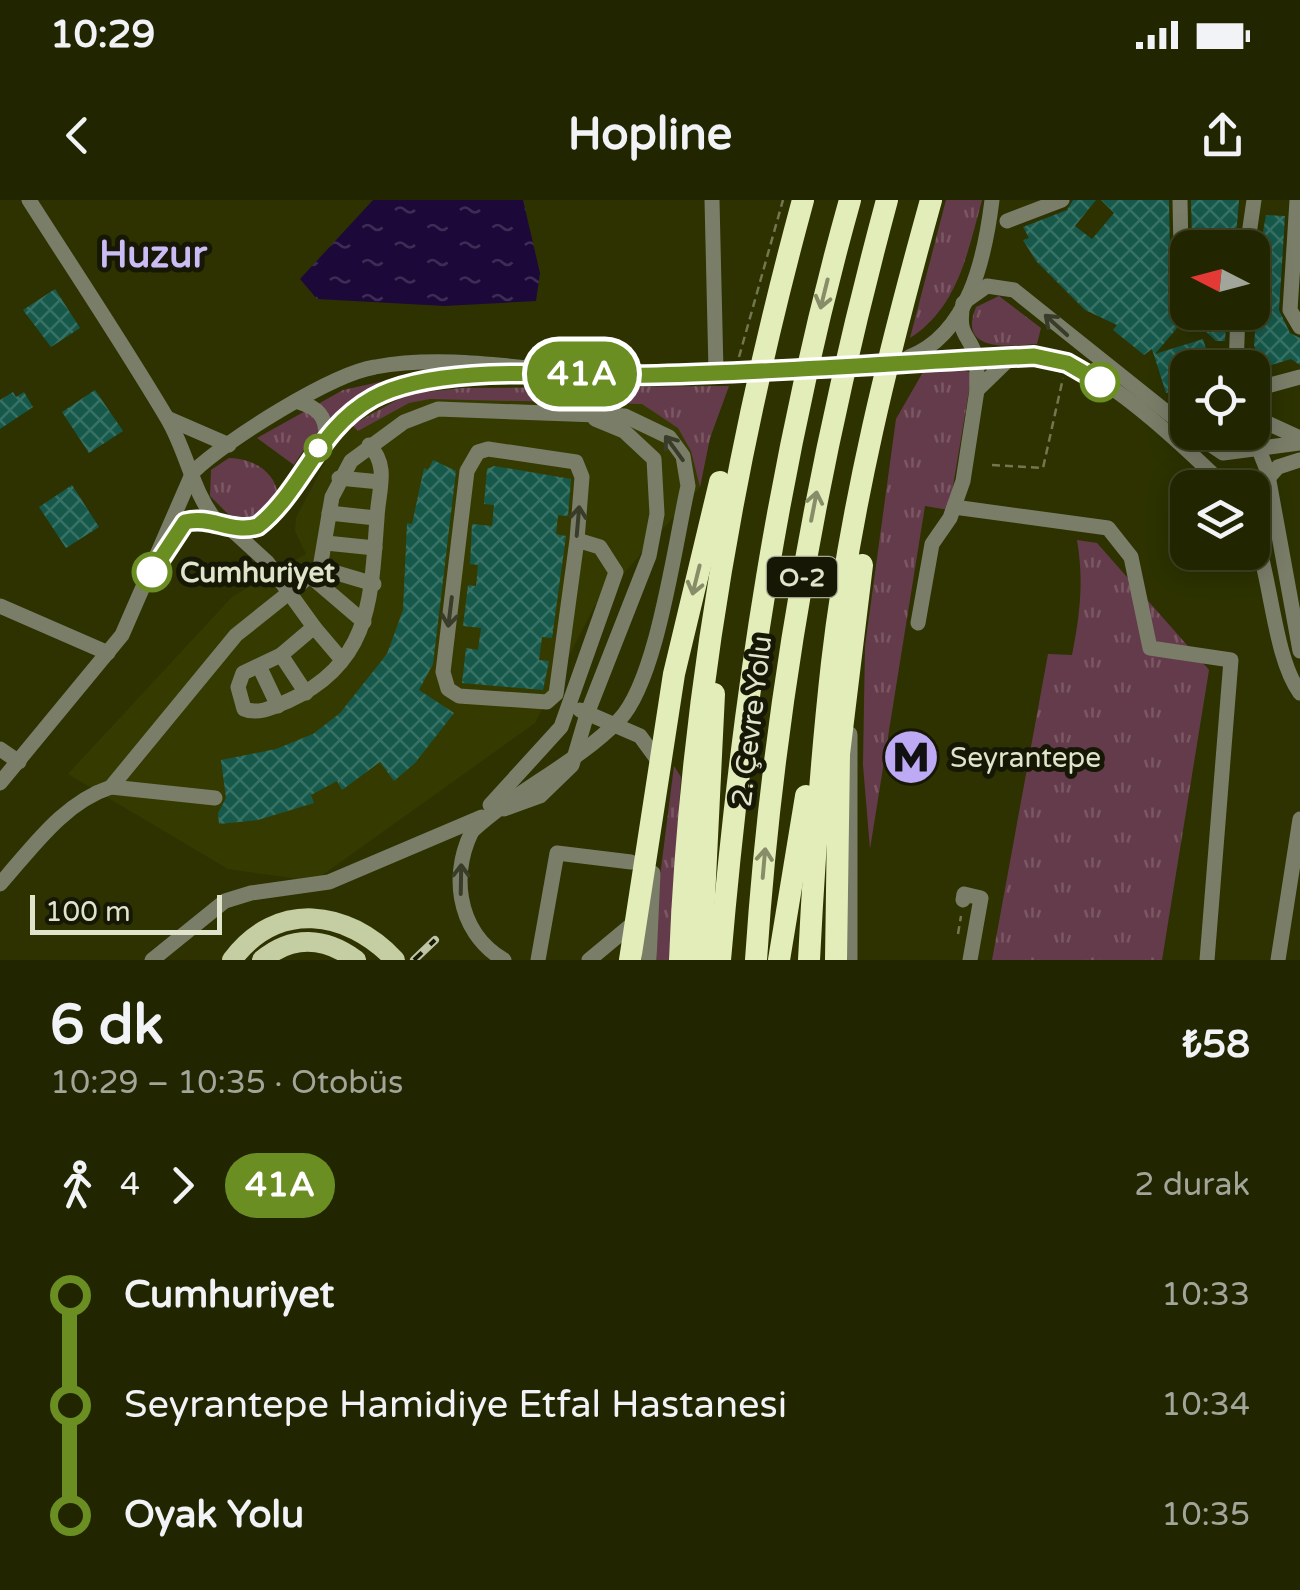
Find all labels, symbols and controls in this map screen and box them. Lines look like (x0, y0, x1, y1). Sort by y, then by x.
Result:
text: 10:29 (50, 12, 155, 58)
icon: back (50, 108, 105, 163)
text: Hopline (568, 108, 732, 162)
icon: share (1195, 108, 1250, 163)
north arrow (1170, 230, 1270, 330)
map controls (1170, 230, 1270, 570)
district label: Huzur (99, 232, 207, 278)
one-way arrow (814, 278, 833, 309)
one-way arrow (1044, 314, 1069, 337)
line badge: 41A (524, 342, 640, 406)
button: locate (1170, 350, 1270, 450)
text: 41A (547, 353, 617, 395)
unlabelled marker (1081, 363, 1119, 401)
unlabelled marker (305, 435, 331, 461)
one-way arrow (664, 435, 685, 463)
button: layers (1170, 470, 1270, 570)
one-way arrow (806, 491, 825, 523)
one-way arrow (569, 506, 588, 538)
marker: Cumhuriyet (133, 553, 171, 591)
place label: Cumhuriyet (180, 556, 335, 590)
road number: O-2 (767, 557, 837, 597)
one-way arrow (686, 563, 704, 595)
one-way arrow (440, 595, 459, 627)
street label: 2. Çevre Yolu (725, 634, 779, 809)
metro station icon: Seyrantepe (881, 727, 941, 787)
place label: Seyrantepe (950, 741, 1101, 775)
one-way arrow (755, 847, 774, 879)
one-way arrow (451, 863, 470, 895)
scale bar (30, 890, 222, 934)
text: 100 m (45, 895, 131, 929)
text: 6 dk (50, 993, 164, 1059)
text: ₺58 (1182, 1022, 1250, 1068)
text: 10:29 – 10:35 · Otobüs (50, 1064, 403, 1102)
icon: walk (50, 1158, 105, 1213)
icon: forward (155, 1158, 210, 1213)
text: 41A (245, 1164, 315, 1206)
text: 4 (120, 1166, 140, 1204)
text: 2 durak (1134, 1166, 1250, 1204)
text: Cumhuriyet (124, 1272, 334, 1318)
text: 10:33 (1161, 1276, 1250, 1314)
text: Seyrantepe Hamidiye Etfal Hastanesi (124, 1382, 787, 1428)
text: 10:34 (1161, 1386, 1250, 1424)
text: Oyak Yolu (124, 1492, 304, 1538)
text: 10:35 (1161, 1496, 1250, 1534)

